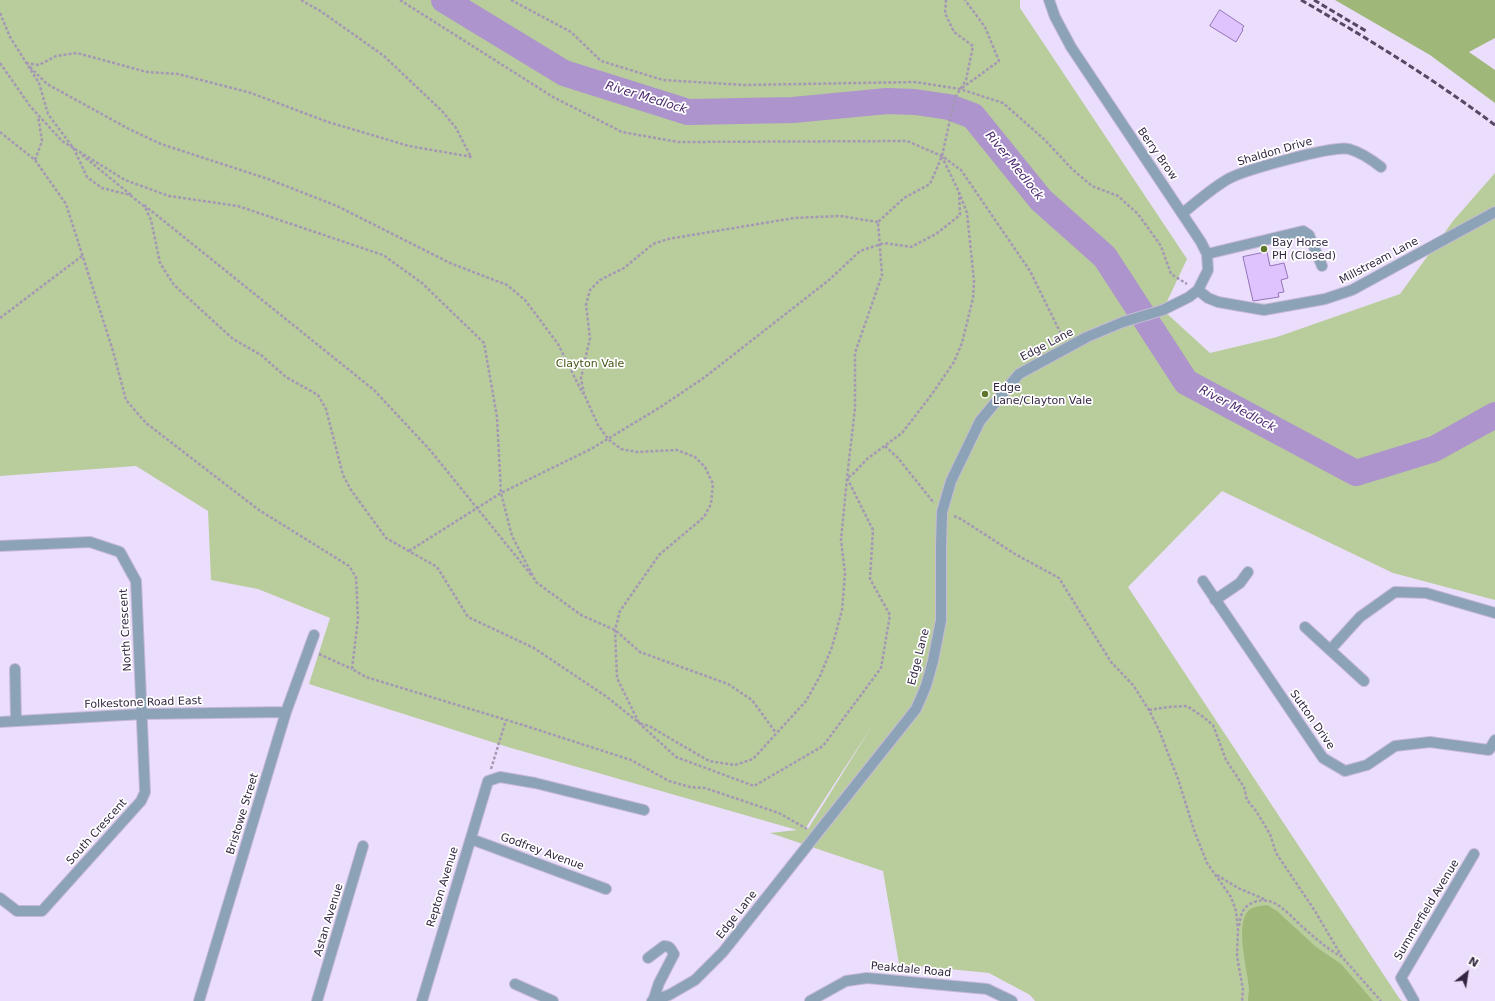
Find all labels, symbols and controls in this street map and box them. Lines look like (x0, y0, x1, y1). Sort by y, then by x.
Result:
water label: River Medlock (604, 79, 688, 117)
street label: Berry Brow (1134, 125, 1180, 183)
water label: River Medlock (982, 129, 1046, 203)
street label: Shaldon Drive (1236, 135, 1314, 169)
street label: Millstream Lane (1337, 235, 1421, 287)
place label: Bay Horse PH (Closed) (1272, 236, 1336, 262)
marker: Bay Horse PH (Closed) (1259, 244, 1269, 254)
street label: Edge Lane (1018, 326, 1076, 364)
park label: Clayton Vale (556, 357, 624, 371)
place label: Edge Lane/Clayton Vale (993, 381, 1092, 407)
water label: River Medlock (1196, 383, 1278, 435)
marker: Edge Lane/Clayton Vale (980, 389, 990, 399)
street label: North Crescent (117, 588, 135, 672)
street label: Edge Lane (906, 627, 932, 687)
street label: Sutton Drive (1287, 688, 1337, 752)
street label: Folkestone Road East (84, 694, 202, 712)
street label: Bristowe Street (224, 772, 262, 856)
street label: South Crescent (64, 796, 130, 868)
street label: Godfrey Avenue (498, 831, 586, 873)
street label: Repton Avenue (425, 845, 461, 929)
street label: Summerfield Avenue (1392, 857, 1462, 963)
street label: Astan Avenue (312, 882, 346, 958)
street label: Edge Lane (714, 888, 760, 942)
north arrow (1447, 953, 1487, 993)
text: N (1466, 954, 1480, 970)
street label: Peakdale Road (870, 960, 952, 980)

